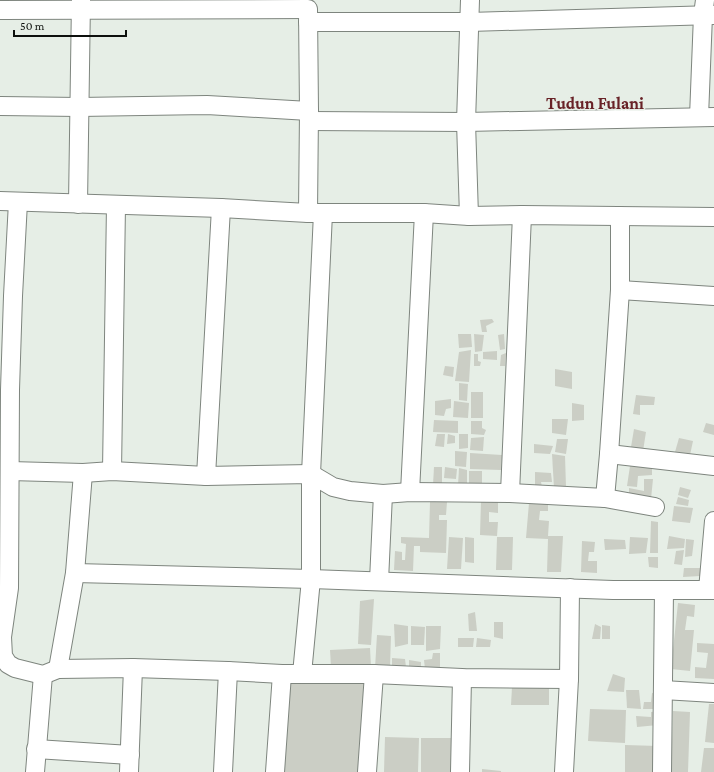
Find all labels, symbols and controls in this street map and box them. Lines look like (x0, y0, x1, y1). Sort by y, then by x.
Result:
scale bar (14, 12, 126, 38)
text: 50 m (20, 19, 45, 33)
district label: Tudun Fulani (546, 94, 644, 113)

